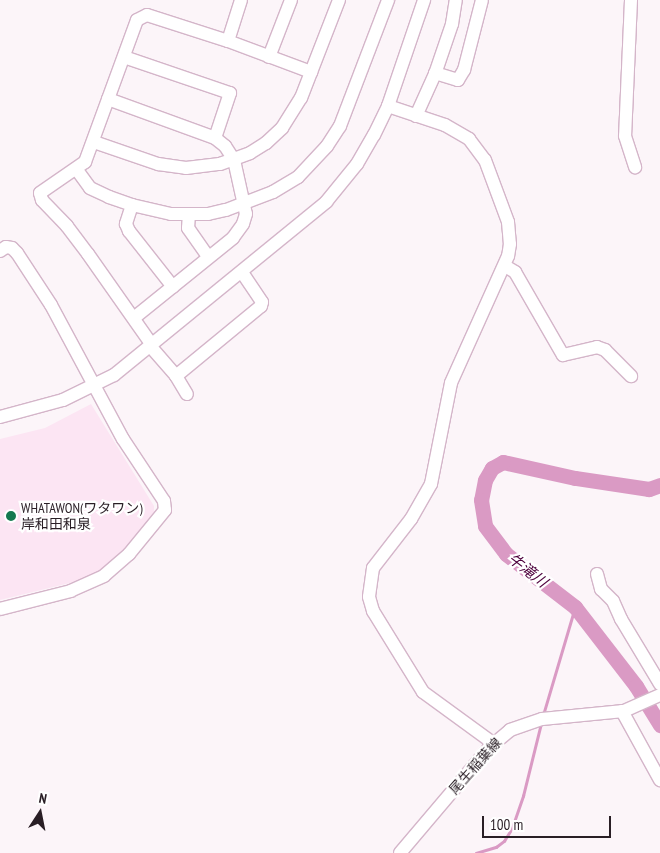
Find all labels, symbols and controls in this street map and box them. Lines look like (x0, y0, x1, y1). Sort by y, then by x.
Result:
place label: WHATAWON(ワタワン) 岸和田和泉 (21, 500, 142, 532)
marker: WHATAWON(ワタワン) 岸和田和泉 (5, 510, 17, 522)
water label: 牛滝川 (505, 549, 551, 591)
street label: 尾生稲葉線 (445, 734, 505, 798)
north arrow (15, 788, 65, 838)
text: N (37, 789, 48, 808)
scale bar (485, 806, 614, 838)
text: 100 m (490, 815, 523, 834)

